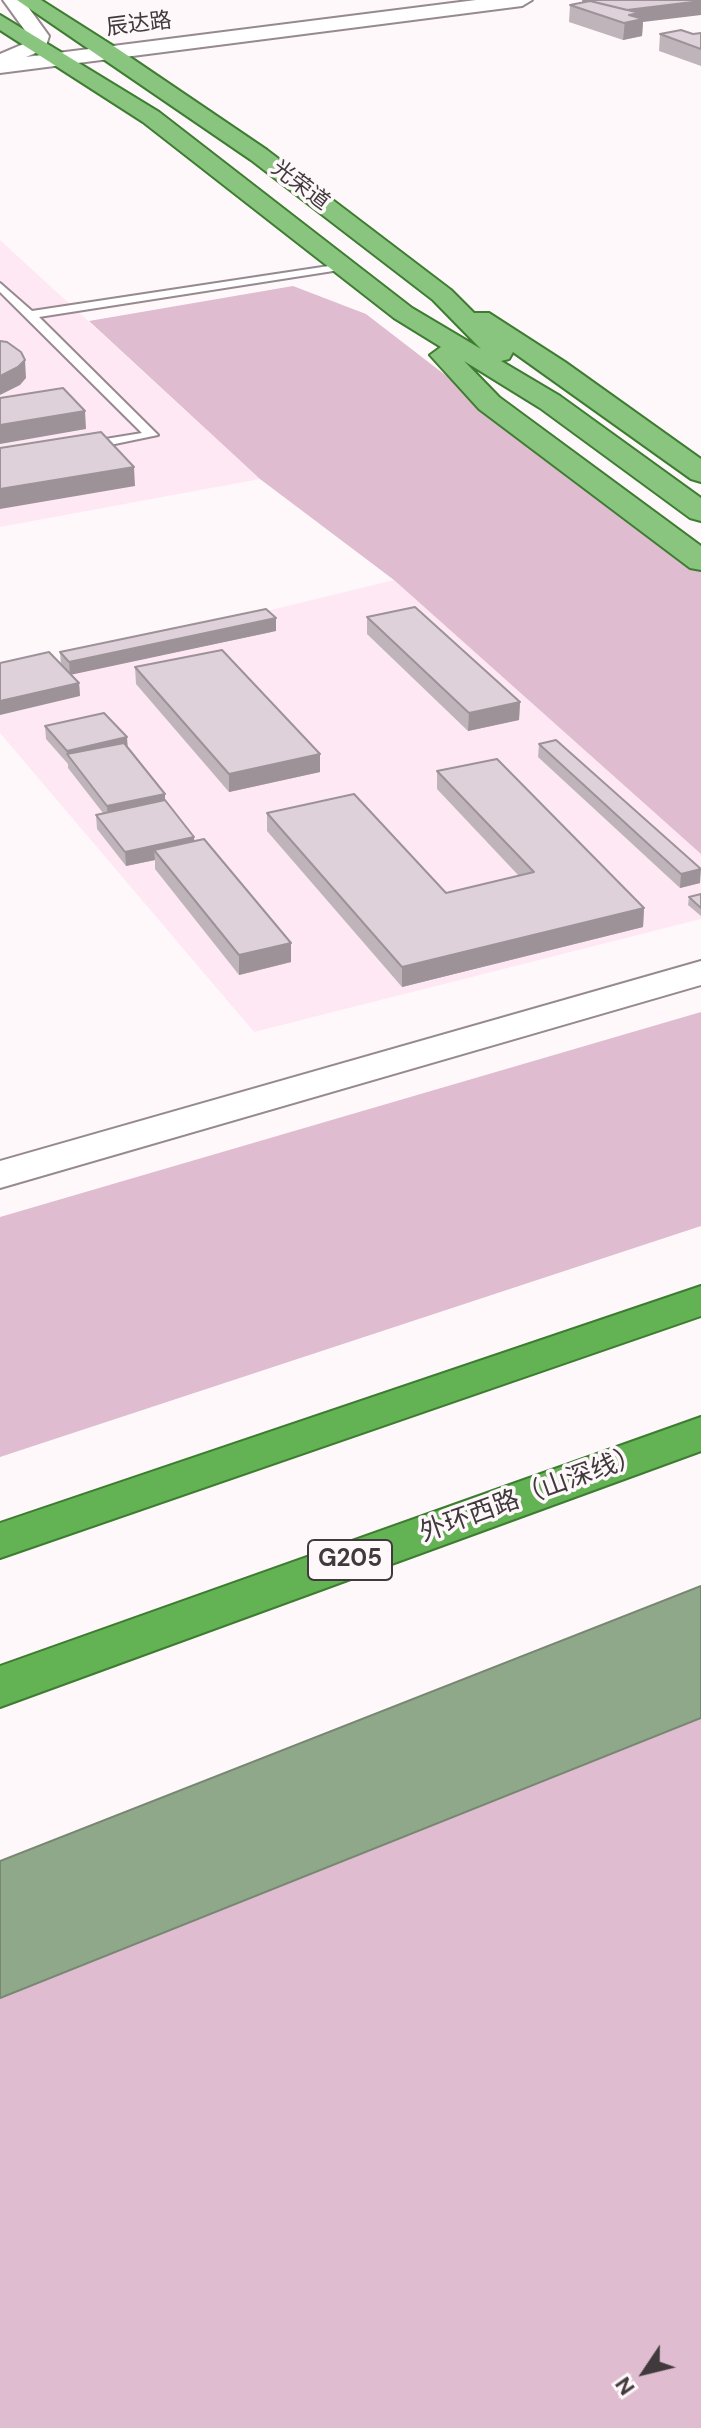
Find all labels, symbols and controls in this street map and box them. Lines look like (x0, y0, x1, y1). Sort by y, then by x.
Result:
street label: 辰达路 (105, 8, 173, 42)
street label: 光荣道 (266, 156, 334, 216)
street label: 外环西路（山深线） (416, 1440, 646, 1550)
road number: G205 (308, 1540, 392, 1580)
north arrow (605, 2332, 685, 2412)
text: N (608, 2371, 641, 2401)

